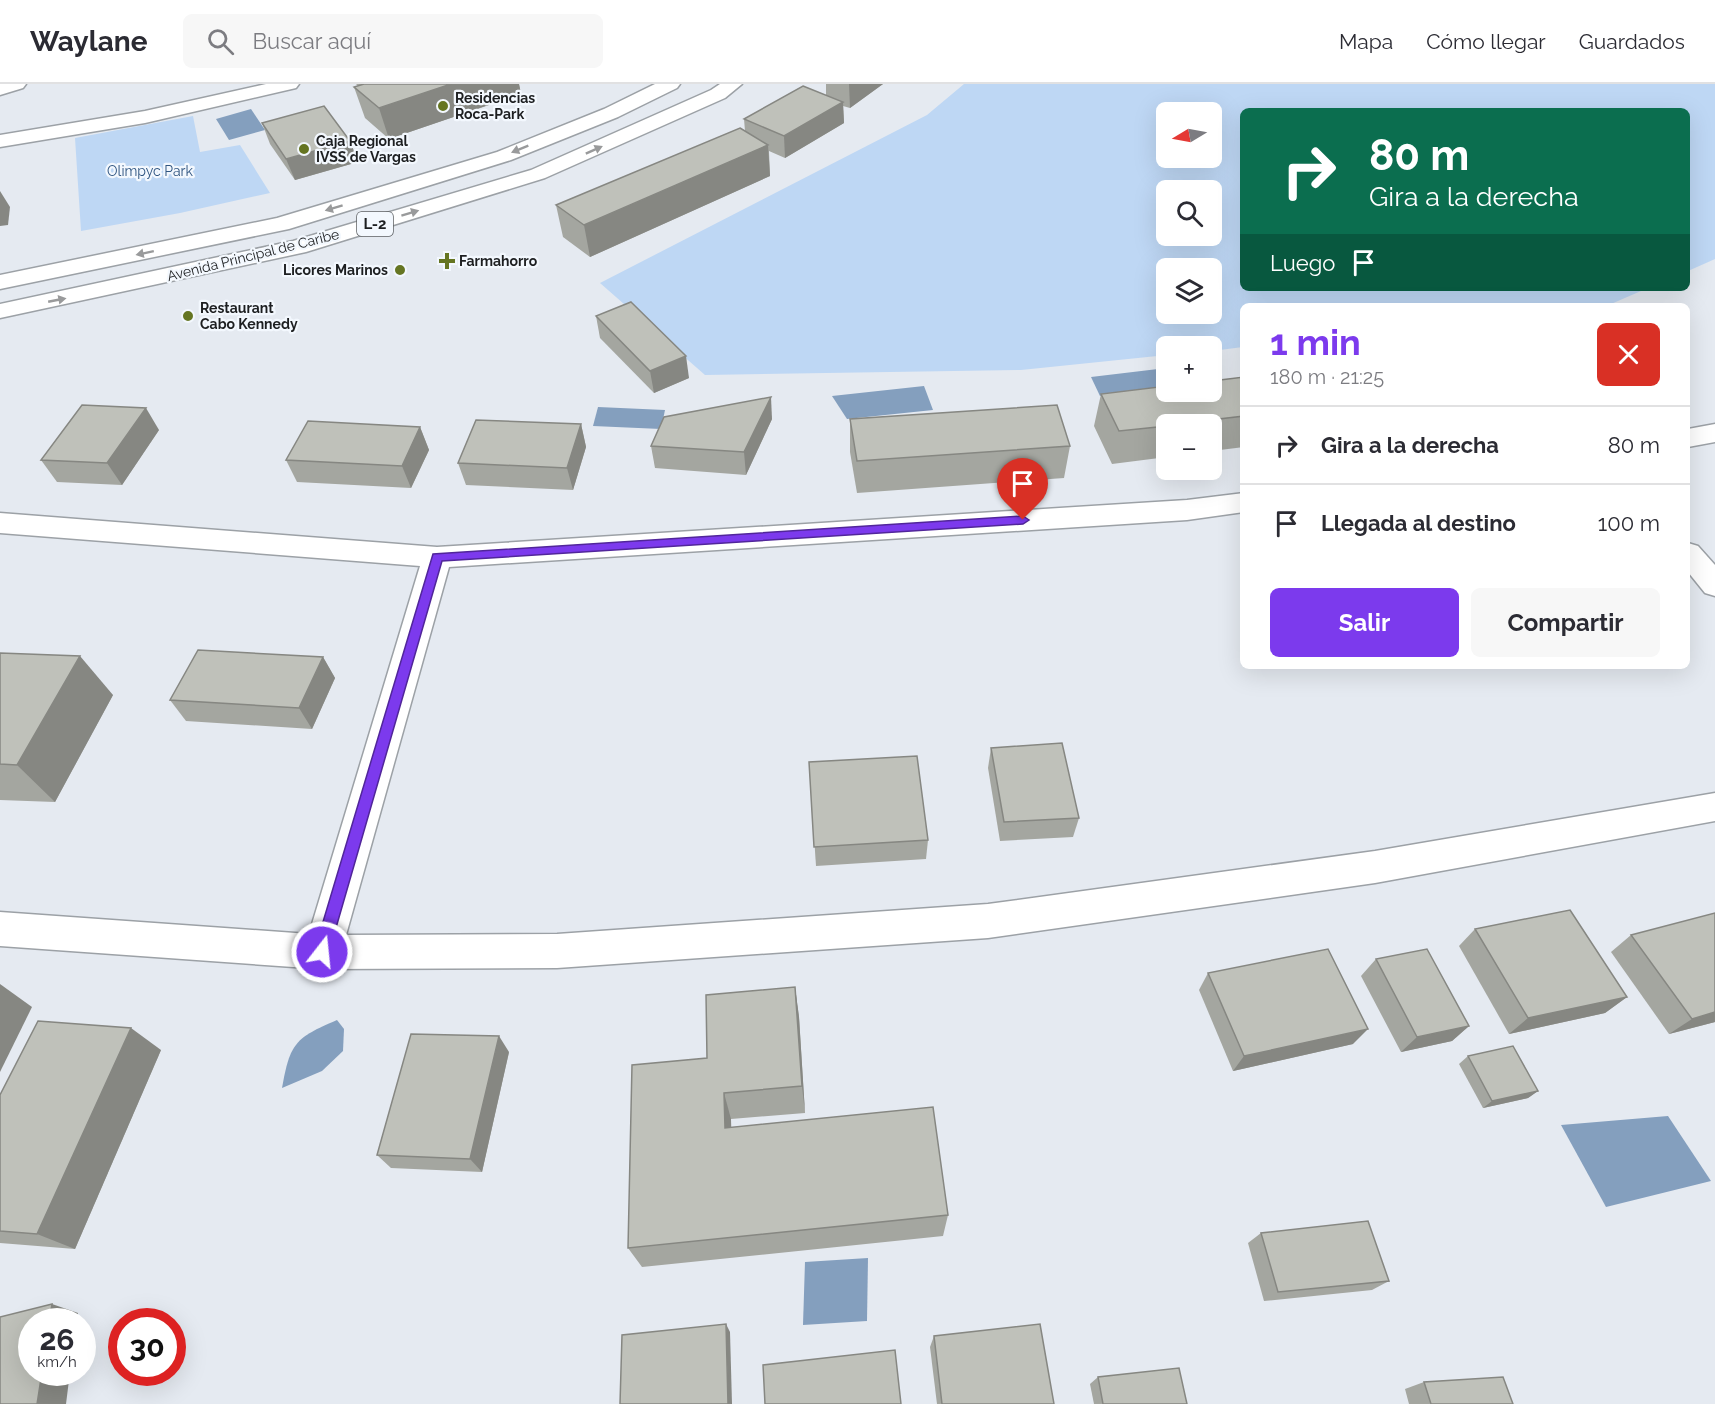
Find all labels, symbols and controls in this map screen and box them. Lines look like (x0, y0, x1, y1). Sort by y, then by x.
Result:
search box (183, 14, 603, 68)
text: Waylane (30, 25, 147, 58)
icon: search (204, 25, 237, 58)
text: Buscar aquí (252, 28, 371, 54)
text: Mapa (1339, 29, 1393, 54)
text: Cómo llegar (1426, 29, 1546, 54)
text: Guardados (1579, 29, 1685, 54)
place label: Residencias Roca-Park (455, 90, 535, 122)
marker: Residencias Roca-Park (436, 99, 450, 113)
north arrow (1156, 102, 1222, 168)
map controls (1156, 102, 1222, 480)
text: 80 m (1369, 131, 1469, 180)
icon: right (1270, 132, 1348, 210)
place label: Caja Regional IVSS de Vargas (316, 133, 416, 165)
marker: Caja Regional IVSS de Vargas (297, 142, 311, 156)
one-way arrow (511, 144, 529, 154)
one-way arrow (585, 145, 602, 154)
park label: Olimpyc Park (107, 163, 193, 179)
button: search (1156, 180, 1222, 246)
text: Gira a la derecha (1369, 181, 1579, 212)
one-way arrow (325, 203, 343, 213)
one-way arrow (401, 208, 419, 217)
road number: L-2 (357, 212, 393, 236)
street label: Avenida Principal de Caribe (165, 226, 341, 284)
icon: arrive (1347, 246, 1380, 279)
one-way arrow (136, 248, 154, 258)
text: Luego (1270, 250, 1335, 276)
place label: Farmahorro (459, 253, 538, 269)
marker: Farmahorro (440, 254, 454, 268)
button: layers (1156, 258, 1222, 324)
place label: Licores Marinos (283, 262, 388, 278)
marker: Licores Marinos (393, 263, 407, 277)
one-way arrow (48, 295, 67, 304)
place label: Restaurant Cabo Kennedy (200, 300, 298, 332)
marker: Restaurant Cabo Kennedy (181, 309, 195, 323)
text: 1 min (1270, 321, 1361, 363)
button: close (1597, 323, 1660, 386)
button: + (1156, 336, 1222, 402)
text: 180 m · 21:25 (1270, 365, 1384, 389)
button: − (1156, 414, 1222, 480)
icon: right (1270, 429, 1303, 462)
text: Gira a la derecha (1321, 432, 1499, 458)
text: 80 m (1608, 432, 1660, 458)
pin (997, 458, 1048, 520)
icon: arrive (1006, 467, 1039, 500)
icon: arrive (1270, 507, 1303, 540)
text: Llegada al destino (1321, 510, 1516, 536)
text: 100 m (1598, 510, 1660, 536)
button: Salir (1270, 588, 1459, 657)
button: Compartir (1471, 588, 1660, 657)
position arrow (290, 920, 354, 984)
speed limit sign: 30 (108, 1308, 186, 1386)
text: 26 (39, 1322, 75, 1357)
text: km/h (37, 1353, 77, 1371)

